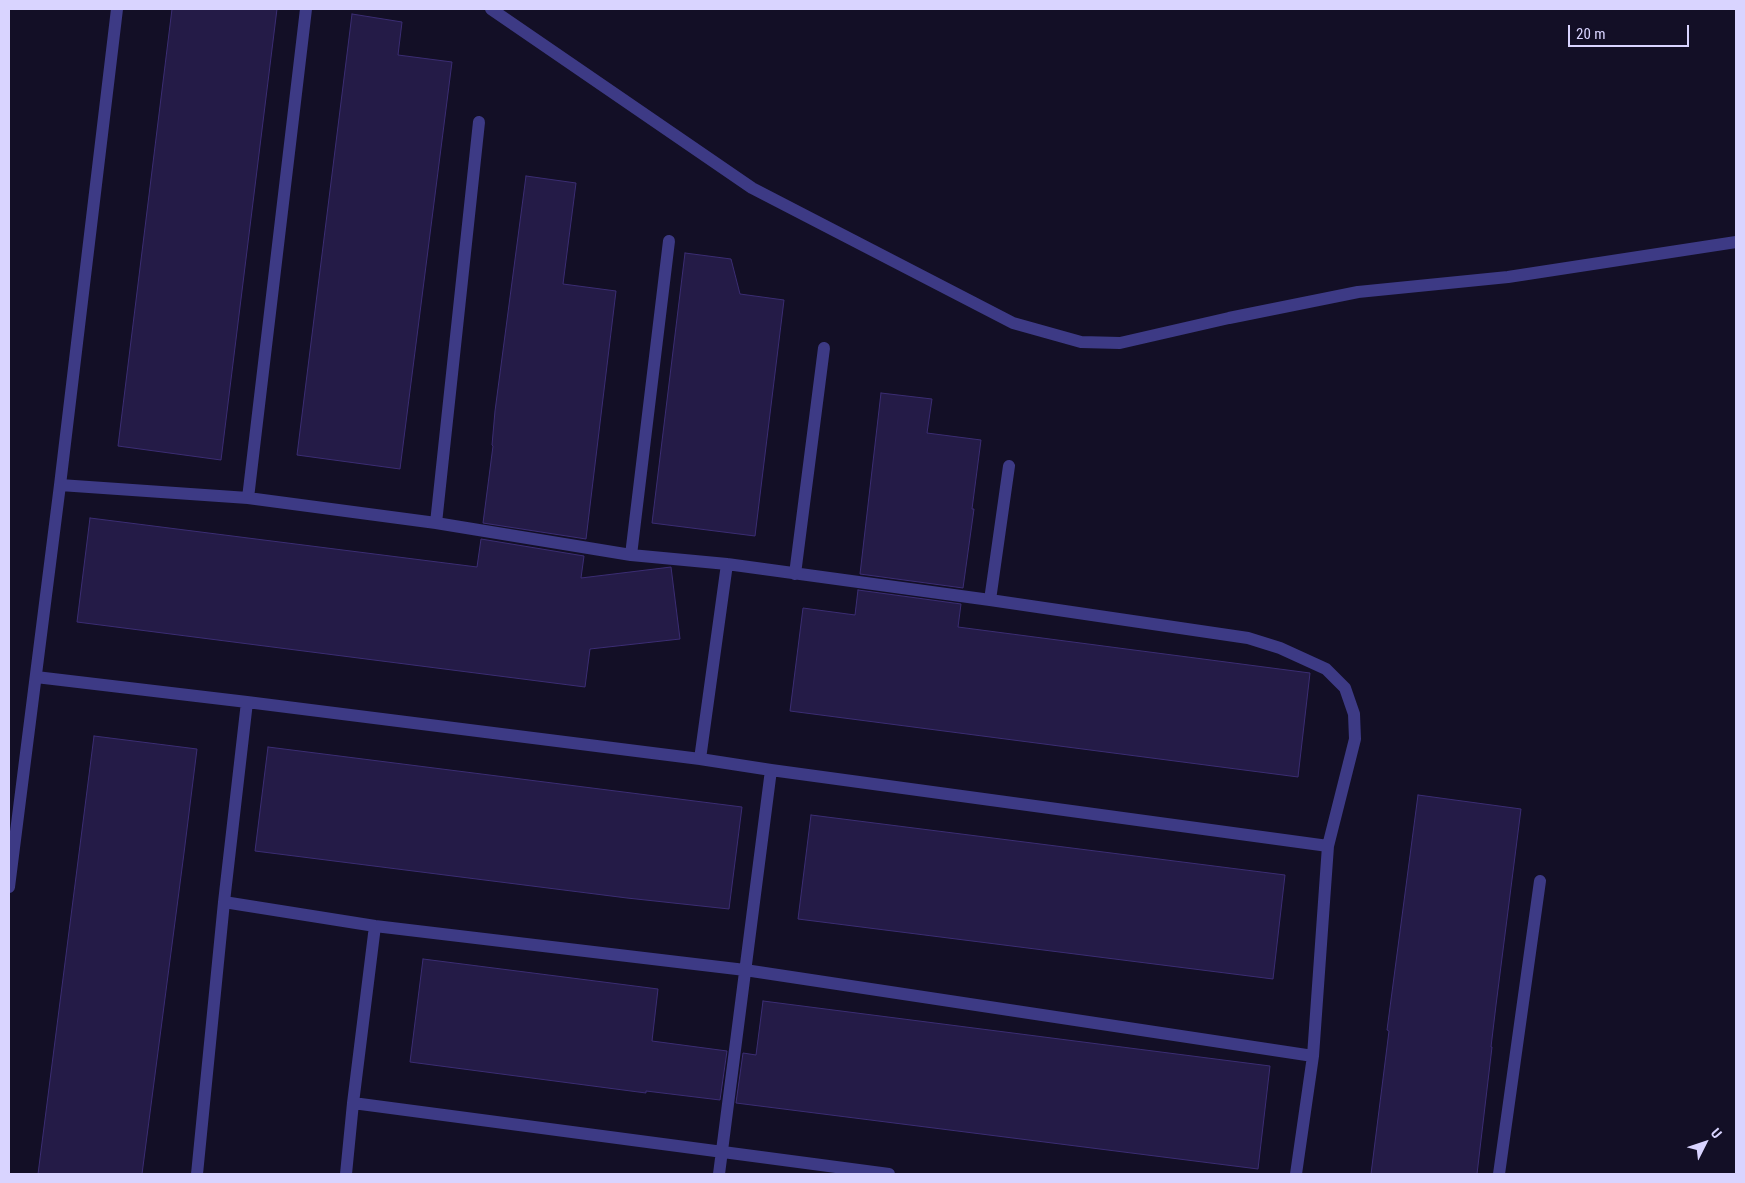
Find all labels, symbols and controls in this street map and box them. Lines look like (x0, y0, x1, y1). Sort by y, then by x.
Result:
scale bar (1570, 15, 1691, 47)
text: 20 m (1576, 25, 1606, 43)
north arrow (1680, 1118, 1730, 1168)
text: U (1708, 1125, 1725, 1141)

